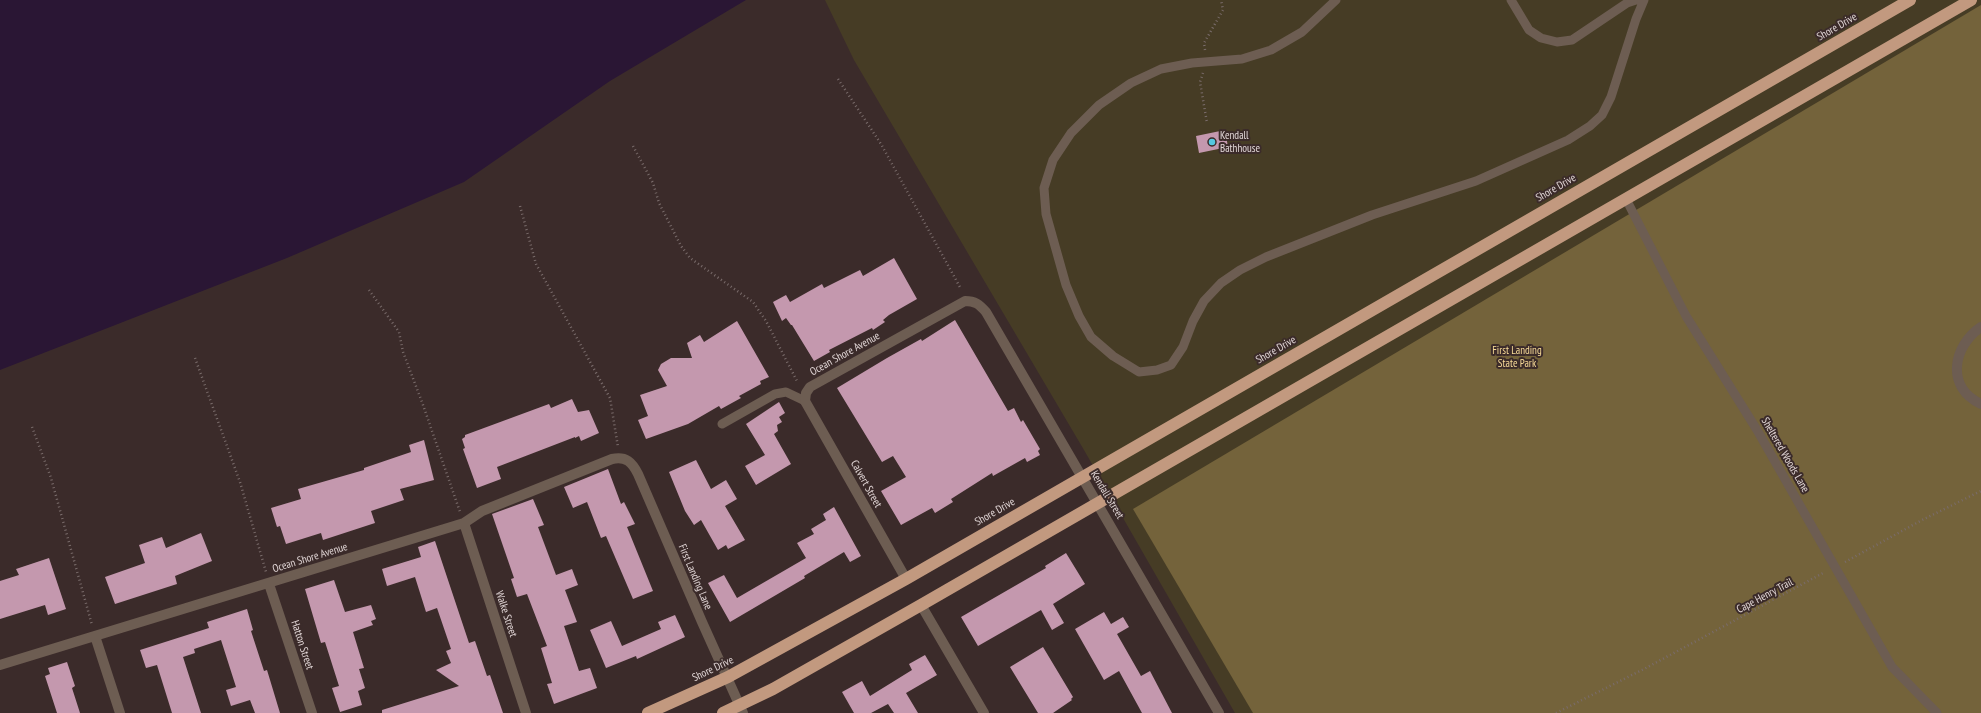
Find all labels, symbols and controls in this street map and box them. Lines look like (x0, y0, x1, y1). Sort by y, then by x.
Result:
street label: Shore Drive (1815, 10, 1859, 44)
place label: Kendall Bathhouse (1220, 129, 1260, 155)
marker: Kendall Bathhouse (1207, 137, 1217, 147)
street label: Shore Drive (1534, 171, 1578, 205)
street label: Ocean Shore Avenue (808, 329, 882, 379)
street label: Shore Drive (1254, 333, 1298, 367)
park label: First Landing State Park (1492, 344, 1542, 370)
street label: Sheltered Woods Lane (1758, 415, 1812, 495)
street label: Calvert Street (848, 458, 884, 510)
street label: Kendall Street (1087, 469, 1127, 521)
street label: Shore Drive (973, 495, 1017, 529)
street label: Ocean Shore Avenue (271, 540, 349, 576)
street label: First Landing Lane (675, 542, 715, 612)
street label: Cape Henry Trail (1735, 576, 1795, 616)
street label: Walke Street (492, 589, 520, 639)
street label: Hatton Street (288, 619, 316, 671)
street label: Shore Drive (690, 653, 736, 685)

